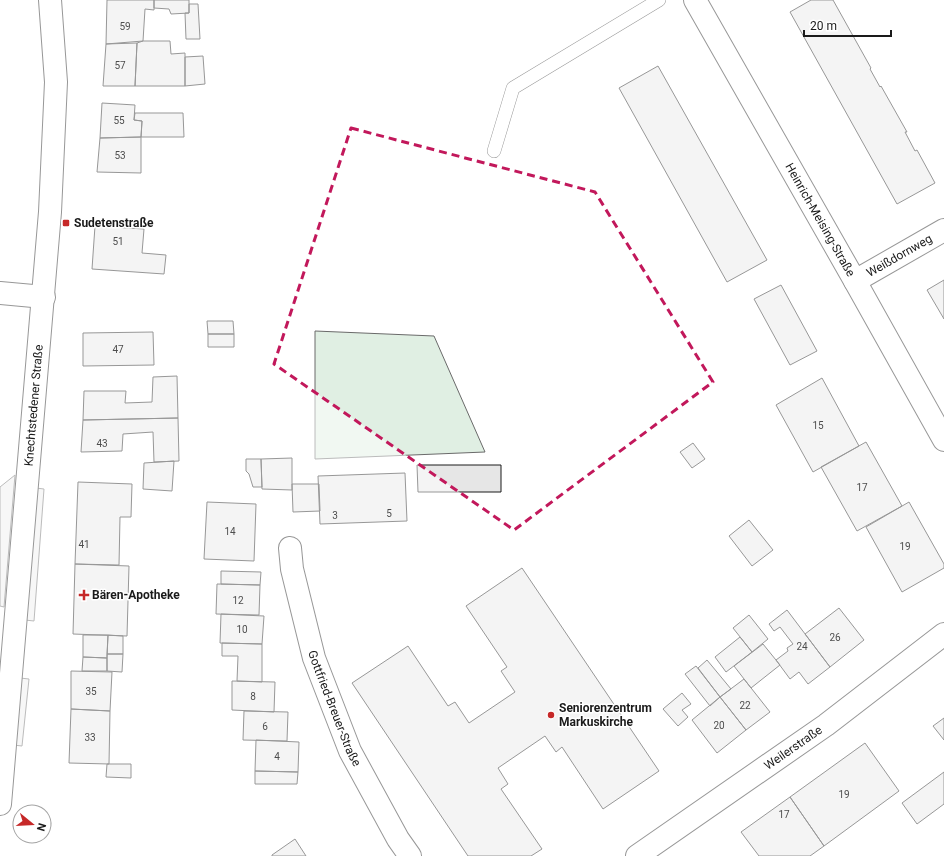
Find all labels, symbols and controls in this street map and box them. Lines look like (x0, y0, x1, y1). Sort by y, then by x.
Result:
scale bar (804, 12, 891, 38)
text: 20 m (810, 19, 837, 33)
house number: 59 (119, 21, 131, 32)
house number: 57 (114, 60, 126, 71)
house number: 55 (113, 115, 125, 126)
house number: 53 (114, 150, 126, 161)
street label: Heinrich-Meising-Straße (782, 161, 858, 279)
place label: Sudetenstraße (74, 216, 154, 230)
marker: Sudetenstraße (61, 218, 71, 228)
street label: Weißdornweg (864, 231, 935, 280)
house number: 51 (112, 236, 124, 247)
street label: Knechtstedener Straße (22, 344, 46, 467)
house number: 47 (112, 344, 124, 355)
house number: 15 (812, 420, 824, 431)
house number: 43 (96, 438, 108, 449)
house number: 17 (856, 482, 868, 493)
house number: 5 (386, 508, 392, 519)
house number: 3 (332, 510, 338, 521)
house number: 14 (224, 526, 236, 537)
house number: 41 (78, 539, 90, 550)
house number: 19 (899, 541, 911, 552)
place label: Bären-Apotheke (92, 588, 180, 602)
marker: Bären-Apotheke (79, 590, 89, 600)
house number: 12 (232, 595, 244, 606)
house number: 10 (236, 624, 248, 635)
house number: 26 (829, 632, 841, 643)
house number: 24 (796, 641, 808, 652)
street label: Gottfried-Breuer-Straße (305, 649, 364, 769)
house number: 35 (85, 686, 97, 697)
house number: 8 (250, 691, 256, 702)
house number: 22 (739, 700, 751, 711)
place label: Seniorenzentrum Markuskirche (559, 701, 652, 729)
marker: Seniorenzentrum Markuskirche (546, 710, 556, 720)
house number: 20 (713, 720, 725, 731)
house number: 6 (262, 721, 268, 732)
street label: Weilerstraße (762, 723, 825, 773)
house number: 33 (84, 732, 96, 743)
house number: 4 (274, 751, 280, 762)
house number: 19 (838, 789, 850, 800)
north arrow (12, 804, 52, 844)
house number: 17 (778, 809, 790, 820)
text: N (34, 821, 48, 833)

